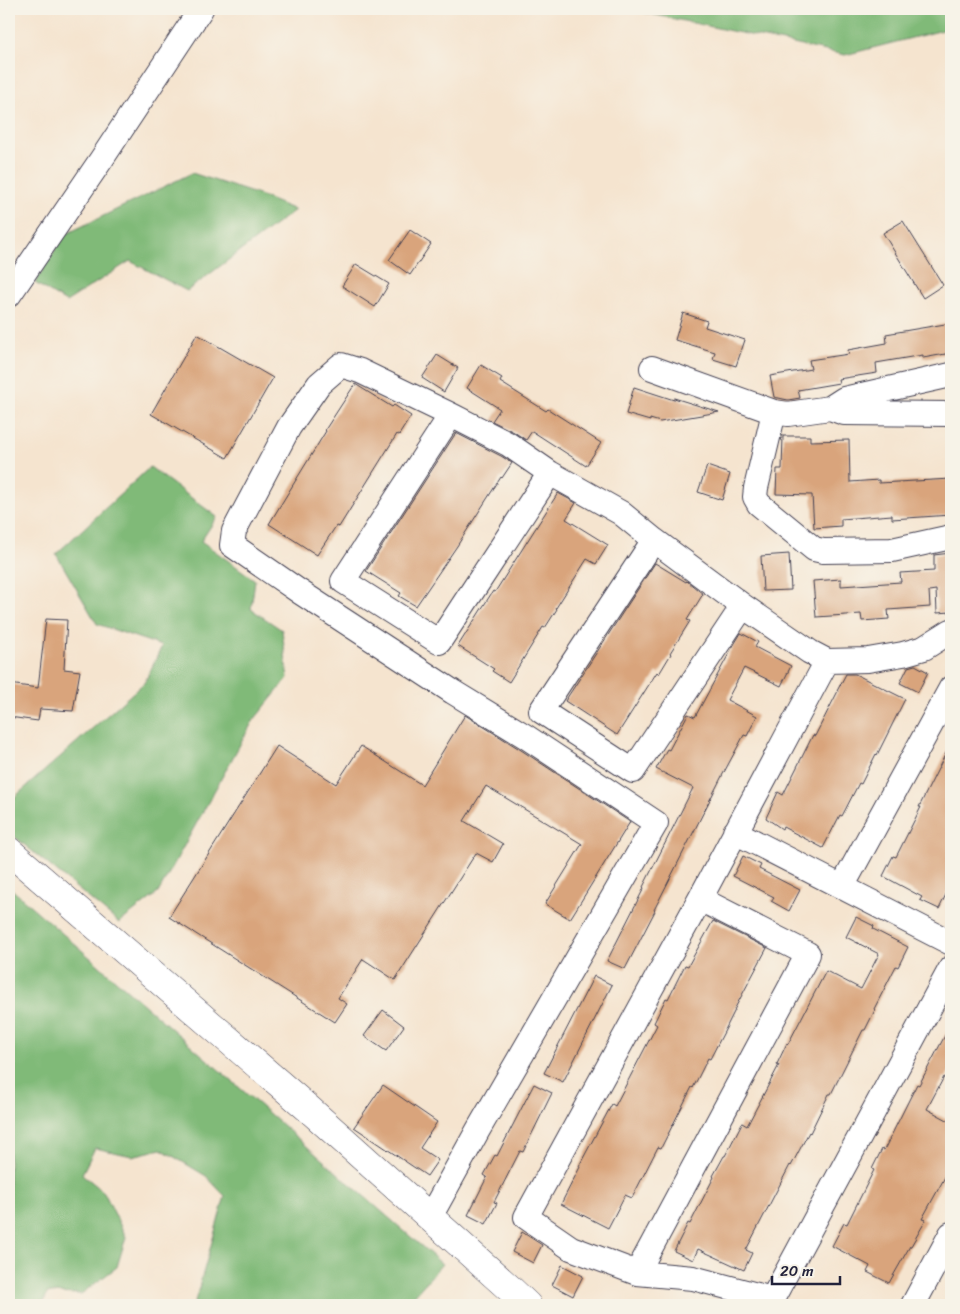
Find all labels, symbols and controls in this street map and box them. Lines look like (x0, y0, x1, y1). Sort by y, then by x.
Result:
scale bar (772, 1254, 840, 1286)
text: 20 m (780, 1258, 814, 1284)

